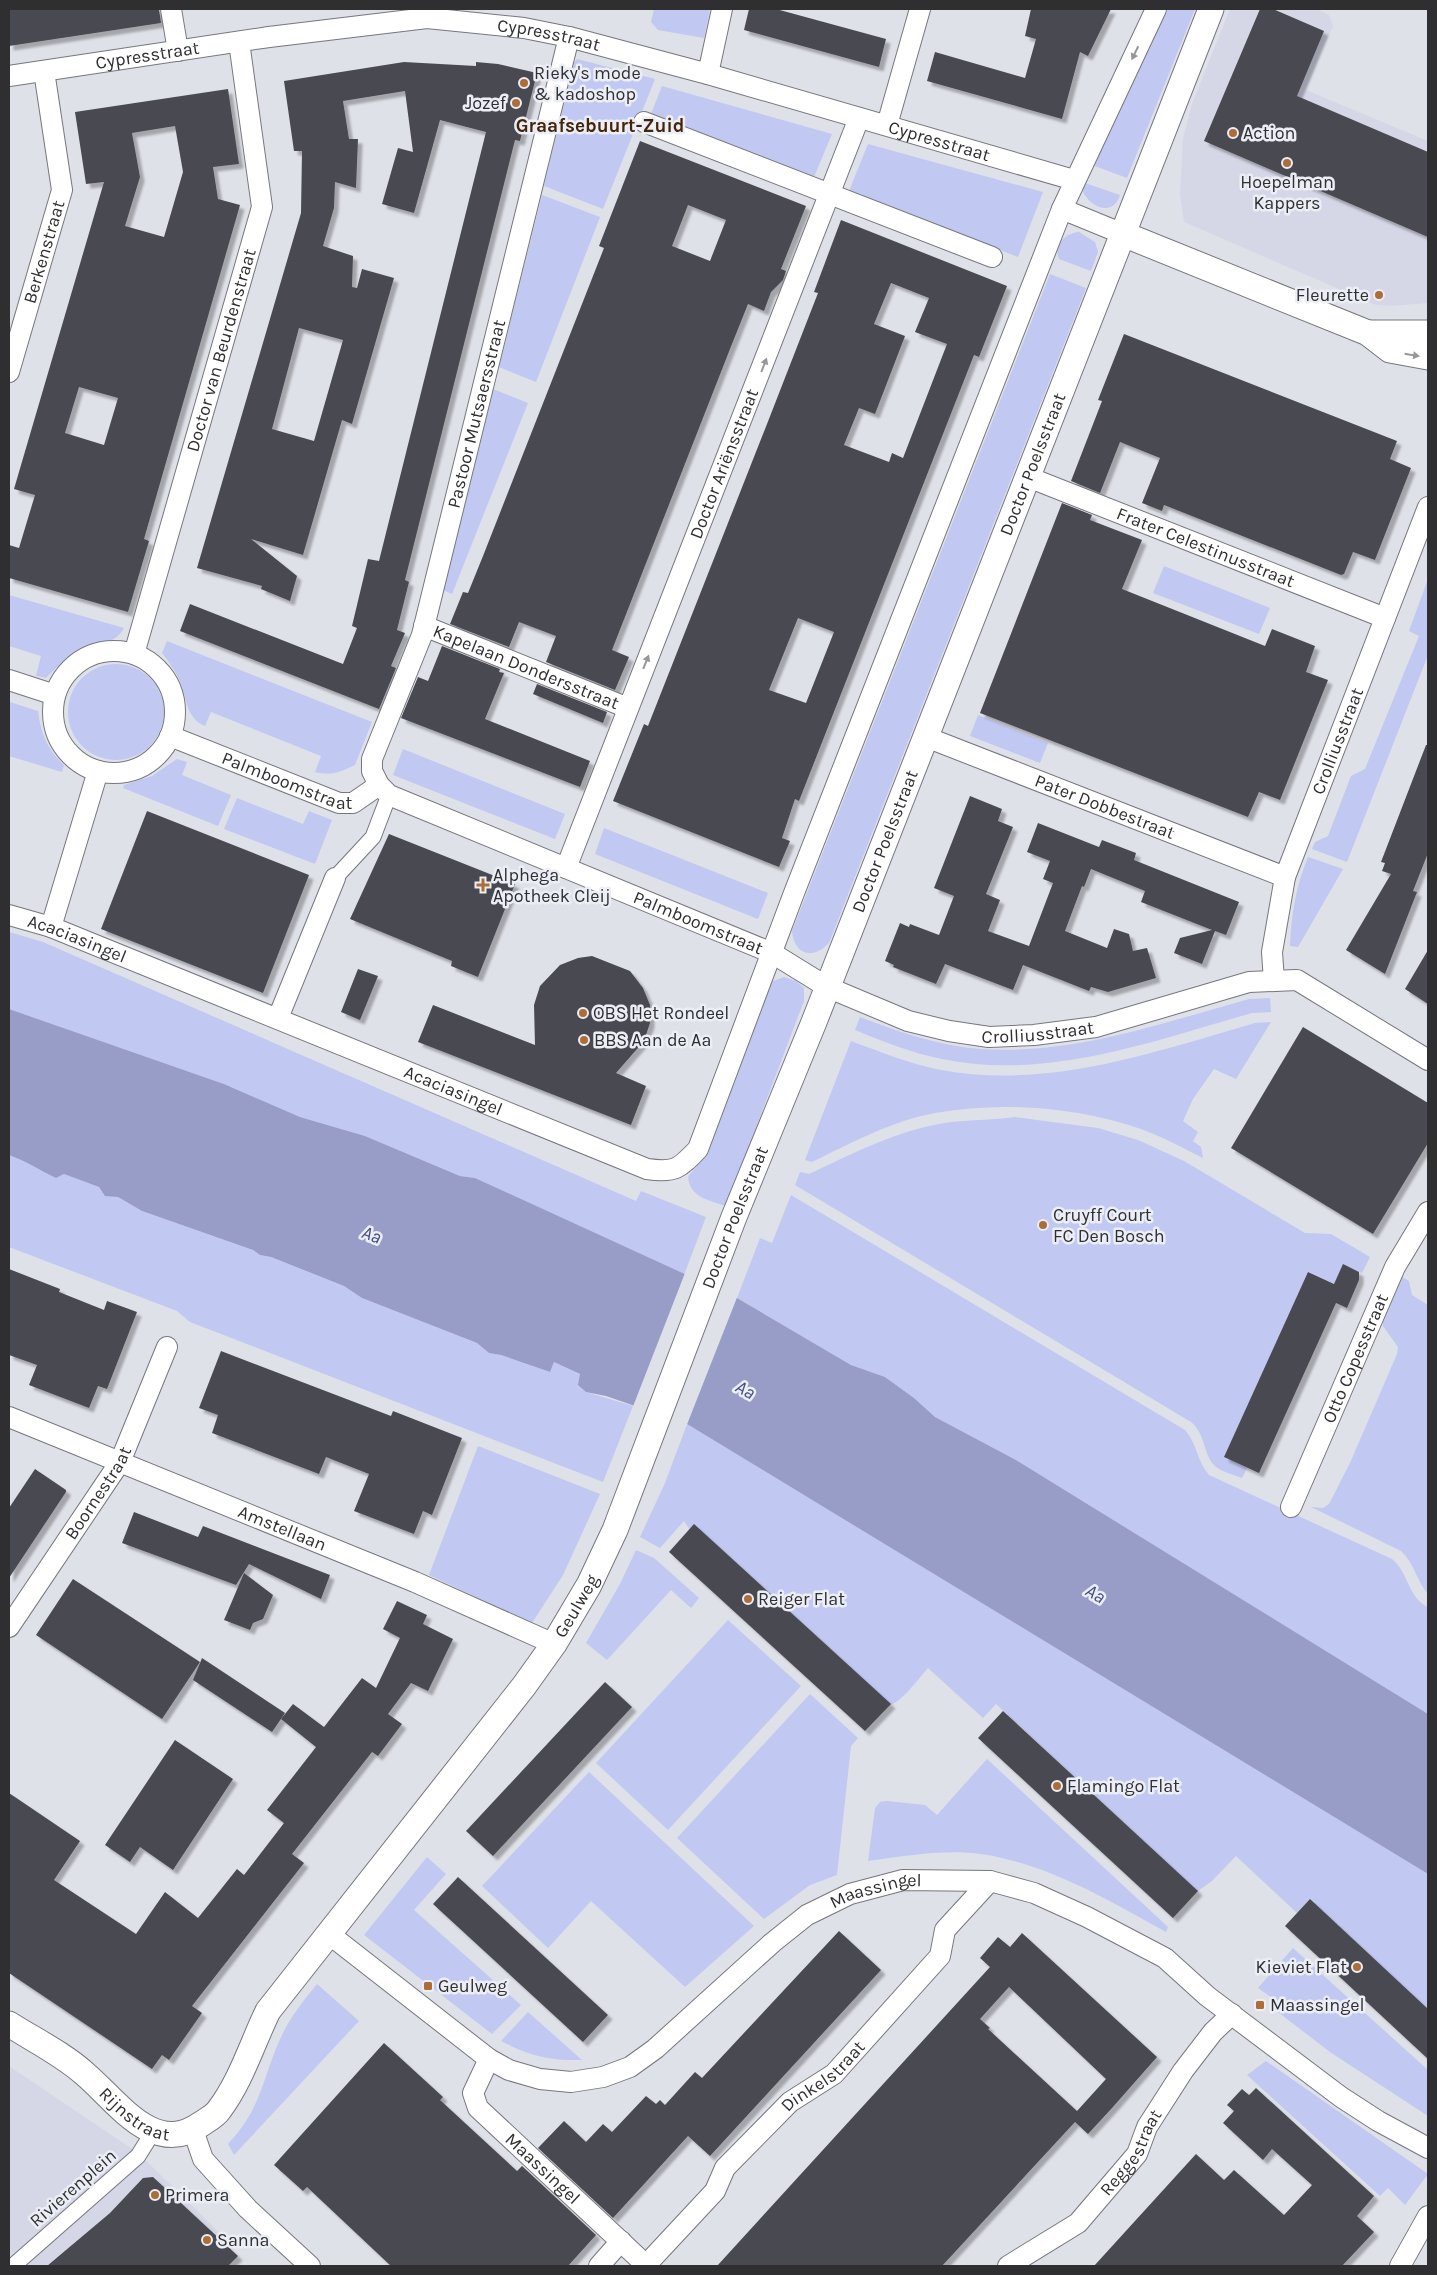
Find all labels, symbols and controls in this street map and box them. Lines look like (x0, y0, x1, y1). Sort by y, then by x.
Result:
street label: Cypresstraat (496, 14, 603, 56)
street label: Cypresstraat (94, 37, 201, 74)
one-way arrow (1131, 46, 1139, 60)
place label: Rieky's mode & kadoshop (534, 62, 641, 105)
marker: Rieky's mode & kadoshop (518, 77, 530, 89)
place label: Jozef (465, 92, 507, 114)
marker: Jozef (510, 97, 522, 109)
district label: Graafsebuurt-Zuid (516, 115, 684, 137)
street label: Cypresstraat (886, 116, 993, 166)
place label: Action (1243, 122, 1295, 144)
marker: Action (1227, 127, 1239, 139)
marker: Hoepelman Kappers (1281, 157, 1293, 169)
place label: Hoepelman Kappers (1240, 171, 1334, 214)
street label: Berkenstraat (18, 198, 69, 306)
street label: Doctor van Beurdenstraat (181, 246, 261, 454)
place label: Fleurette (1296, 284, 1369, 306)
marker: Fleurette (1373, 289, 1385, 301)
street label: Pastoor Mutsaersstraat (443, 317, 510, 511)
one-way arrow (1405, 351, 1421, 359)
one-way arrow (761, 357, 768, 372)
street label: Doctor Ariënsstraat (685, 385, 763, 542)
street label: Doctor Poelsstraat (995, 390, 1071, 539)
street label: Frater Celestinusstraat (1113, 502, 1298, 592)
street label: Kapelaan Dondersstraat (430, 620, 623, 714)
one-way arrow (642, 654, 650, 669)
street label: Crolliusstraat (1307, 684, 1368, 797)
street label: Palmboomstraat (219, 747, 353, 814)
street label: Doctor Poelsstraat (847, 767, 923, 916)
street label: Pater Dobbestraat (1032, 770, 1178, 844)
place label: Alphega Apotheek Cleij (493, 864, 611, 907)
marker: Alphega Apotheek Cleij (477, 879, 489, 891)
street label: Palmboomstraat (630, 886, 767, 959)
street label: Acaciasingel (25, 910, 130, 967)
place label: OBS Het Rondeel (593, 1002, 729, 1024)
marker: OBS Het Rondeel (577, 1007, 589, 1019)
street label: Crolliusstraat (980, 1016, 1095, 1048)
place label: BBS Aan de Aa (594, 1029, 711, 1051)
marker: BBS Aan de Aa (578, 1034, 590, 1046)
street label: Acaciasingel (401, 1061, 506, 1120)
street label: Doctor Poelsstraat (697, 1143, 773, 1292)
place label: Cruyff Court FC Den Bosch (1053, 1204, 1165, 1247)
marker: Cruyff Court FC Den Bosch (1037, 1219, 1049, 1231)
water label: Aa (359, 1221, 385, 1249)
street label: Otto Copesstraat (1318, 1290, 1393, 1426)
water label: Aa (732, 1375, 759, 1404)
street label: Boornestraat (60, 1443, 136, 1544)
street label: Amstellaan (235, 1500, 330, 1556)
street label: Geulweg (549, 1571, 603, 1641)
water label: Aa (1082, 1579, 1109, 1608)
place label: Reiger Flat (758, 1588, 845, 1610)
marker: Reiger Flat (742, 1593, 754, 1605)
place label: Flamingo Flat (1067, 1775, 1180, 1797)
marker: Flamingo Flat (1051, 1780, 1063, 1792)
street label: Maassingel (826, 1868, 922, 1913)
place label: Kieviet Flat (1256, 1956, 1347, 1978)
marker: Kieviet Flat (1351, 1961, 1363, 1973)
place label: Geulweg (438, 1975, 507, 1997)
marker: Geulweg (422, 1980, 434, 1992)
place label: Maassingel (1270, 1994, 1365, 2016)
marker: Maassingel (1254, 1999, 1266, 2011)
street label: Dinkelstraat (776, 2036, 870, 2116)
street label: Rijnstraat (94, 2082, 171, 2146)
street label: Reggestraat (1095, 2105, 1167, 2200)
street label: Maassingel (501, 2128, 585, 2209)
street label: Rivierenplein (25, 2144, 121, 2232)
place label: Primera (165, 2184, 229, 2206)
marker: Primera (149, 2189, 161, 2201)
place label: Sanna (217, 2229, 269, 2251)
marker: Sanna (201, 2234, 213, 2246)

